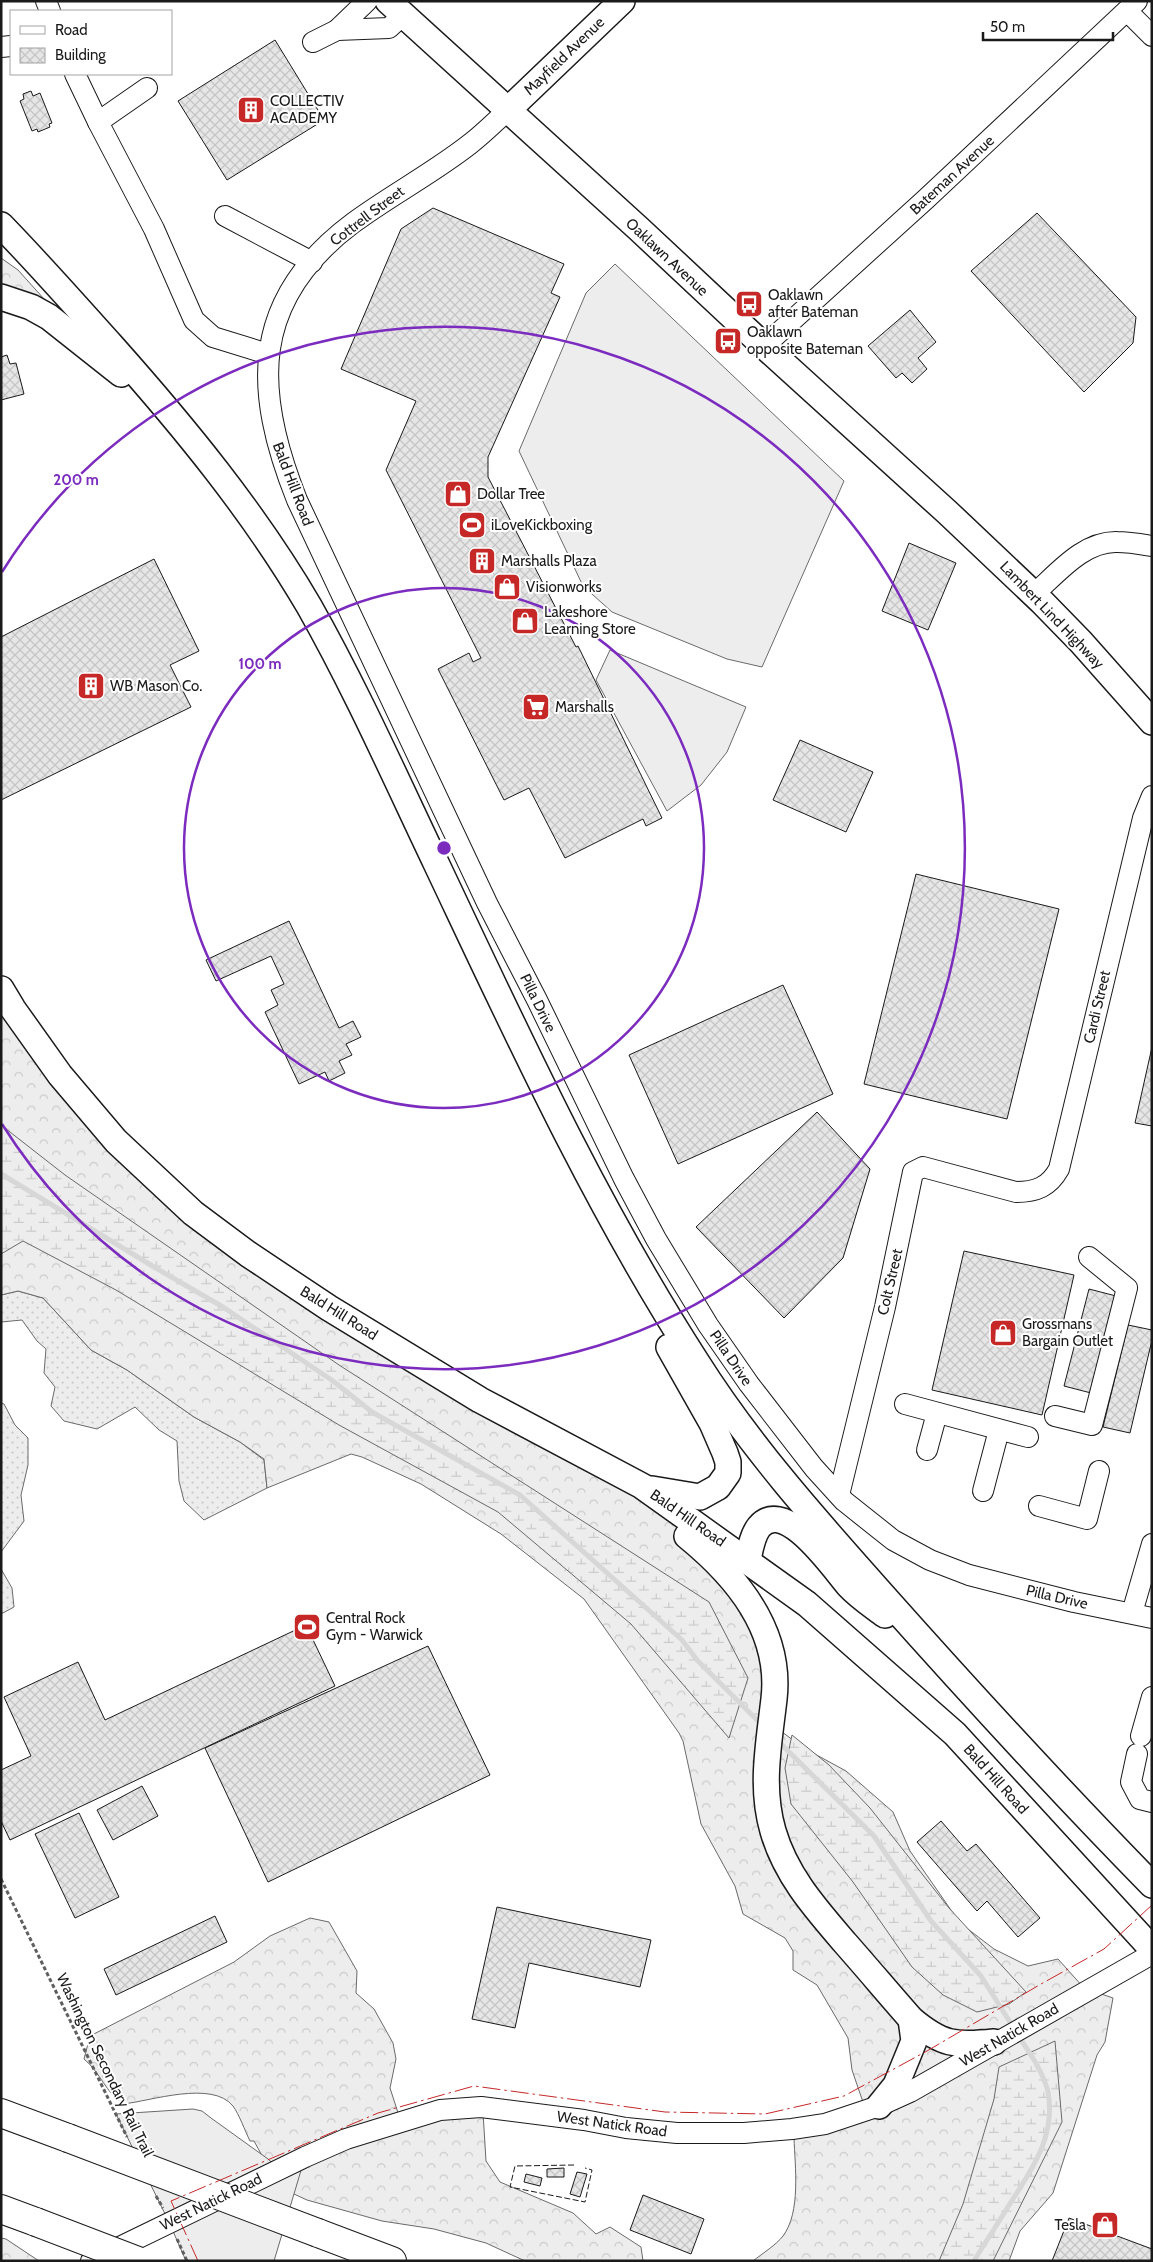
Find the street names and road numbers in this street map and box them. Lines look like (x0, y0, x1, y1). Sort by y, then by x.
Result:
street label: Mayfield Avenue (520, 13, 608, 99)
street label: Bateman Avenue (906, 131, 998, 219)
street label: Cottrell Street (326, 182, 408, 250)
street label: Oaklawn Avenue (622, 214, 712, 300)
street label: Bald Hill Road (269, 440, 317, 528)
street label: Lambert Lind Highway (996, 558, 1108, 673)
street label: Cardi Street (1080, 969, 1114, 1045)
street label: Pilla Drive (516, 971, 560, 1036)
street label: Colt Street (874, 1247, 906, 1317)
street label: Bald Hill Road (297, 1282, 381, 1344)
street label: Pilla Drive (706, 1327, 756, 1389)
street label: Bald Hill Road (647, 1485, 729, 1551)
street label: Pilla Drive (1024, 1581, 1090, 1613)
street label: Bald Hill Road (960, 1740, 1032, 1818)
street label: Washington Secondary Rail Trail (53, 1970, 157, 2160)
street label: West Natick Road (956, 1999, 1062, 2071)
street label: West Natick Road (556, 2107, 668, 2141)
street label: West Natick Road (157, 2170, 265, 2234)

